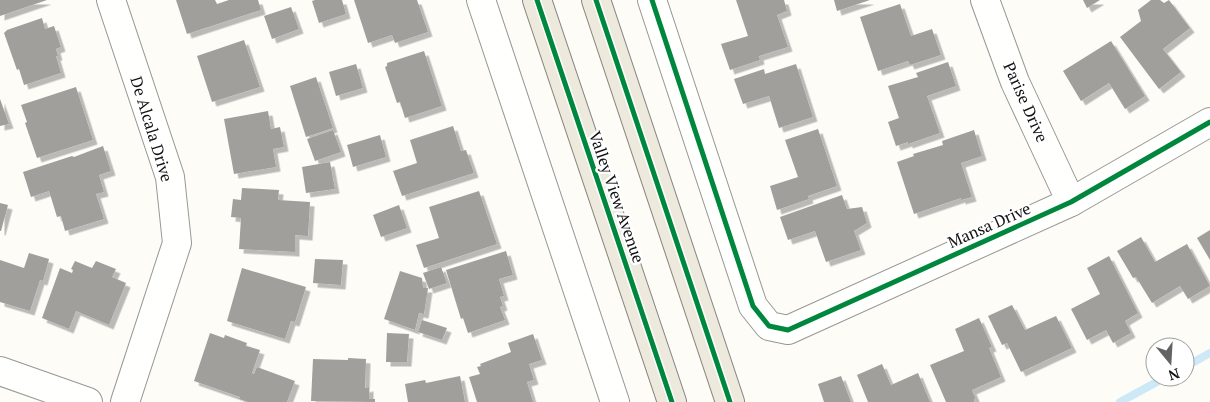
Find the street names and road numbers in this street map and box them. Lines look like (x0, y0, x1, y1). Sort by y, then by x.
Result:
street label: Parise Drive (999, 58, 1053, 146)
street label: De Alcala Drive (126, 74, 178, 184)
street label: Valley View Avenue (584, 128, 650, 266)
street label: Mansa Drive (944, 197, 1034, 253)

